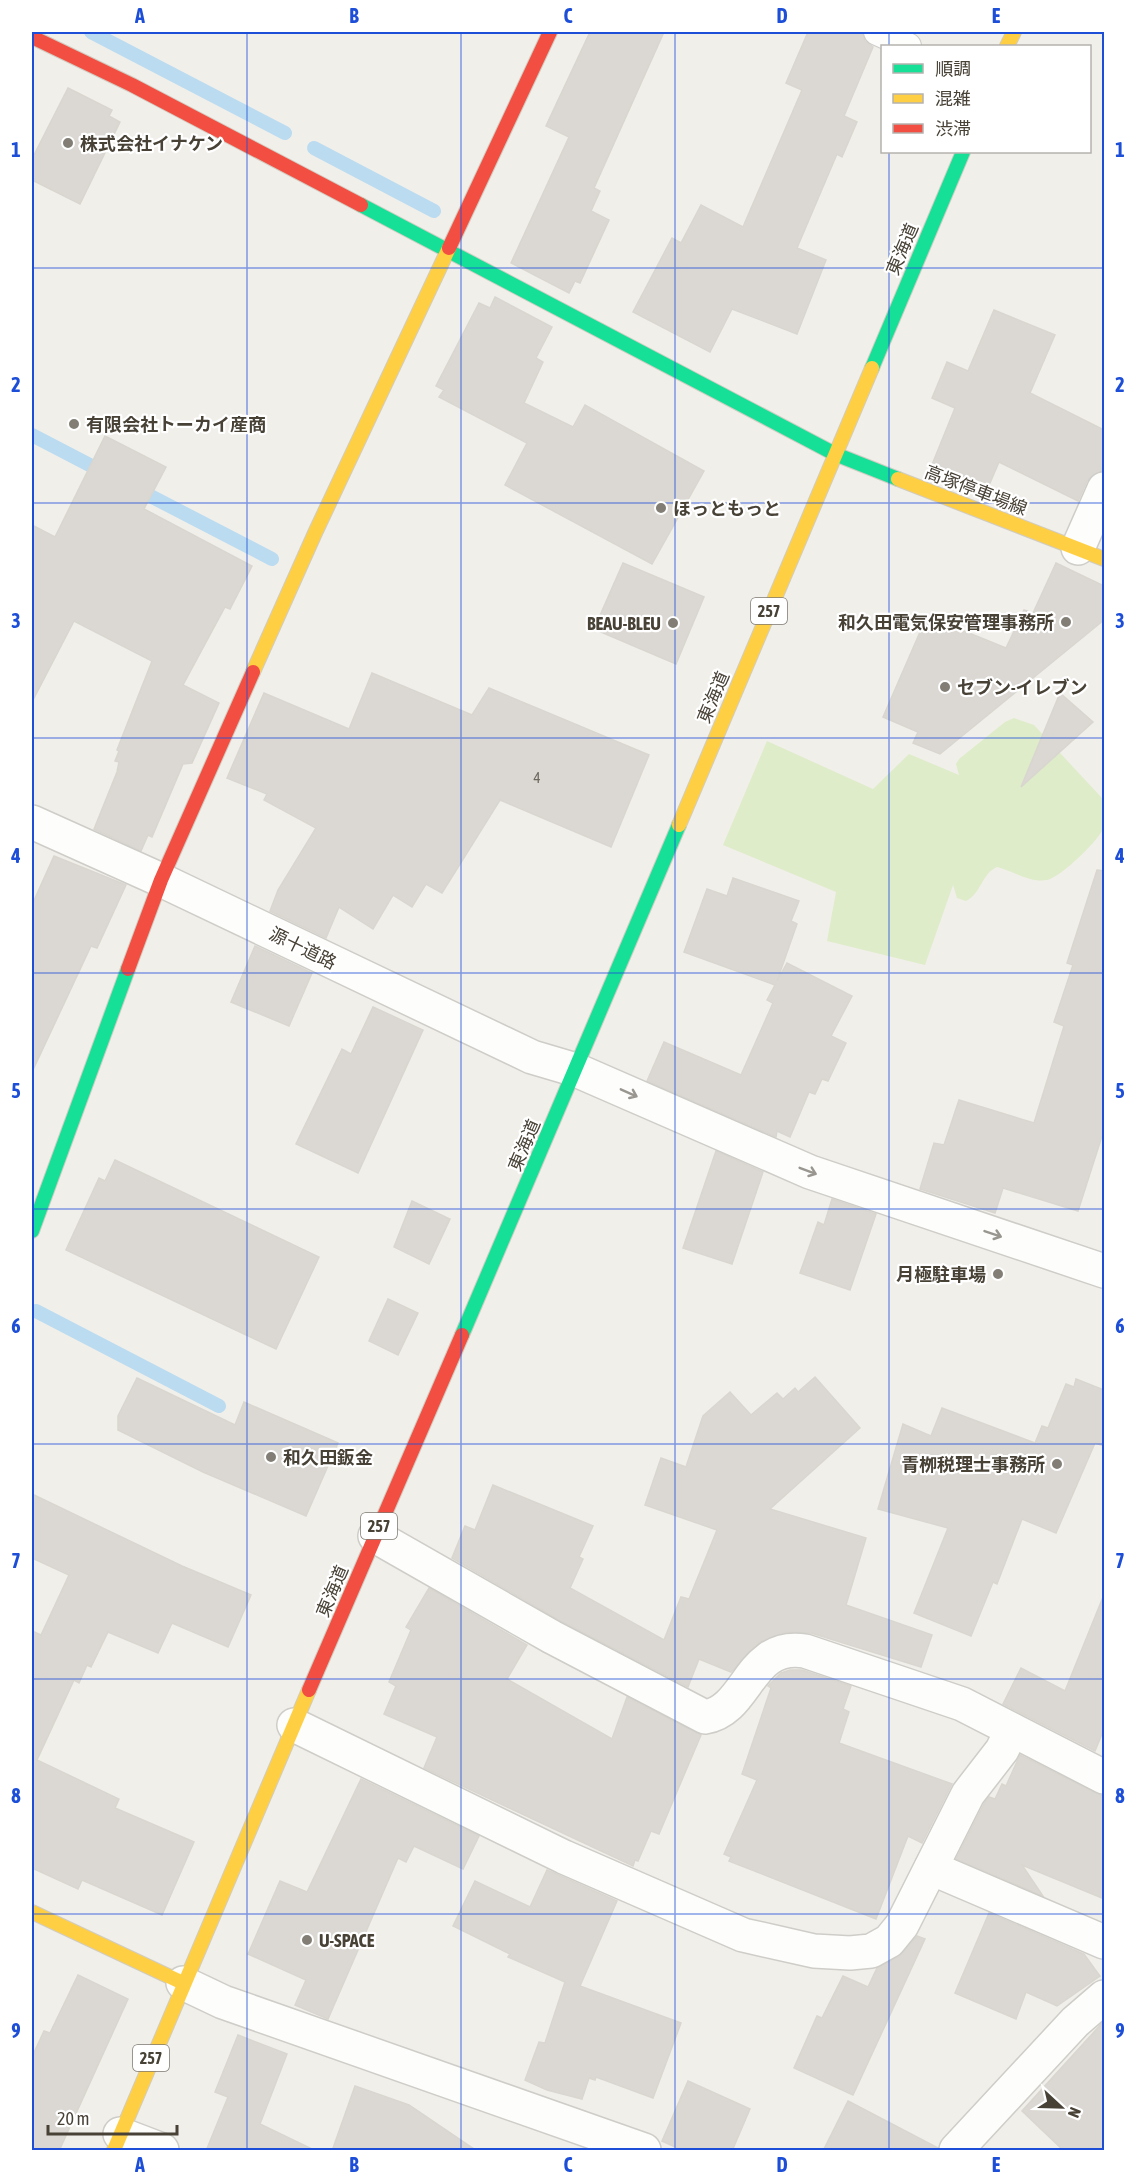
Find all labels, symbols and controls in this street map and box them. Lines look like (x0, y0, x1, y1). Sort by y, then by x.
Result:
text: A (134, 4, 145, 27)
text: B (349, 4, 359, 27)
text: C (564, 4, 573, 27)
text: D (776, 4, 788, 27)
text: E (992, 4, 1001, 27)
legend (881, 45, 1091, 153)
text: 順調 (935, 58, 971, 79)
text: 混雑 (935, 88, 971, 109)
text: 渋滞 (935, 118, 971, 139)
place label: 株式会社イナケン (80, 133, 223, 154)
marker: 株式会社イナケン (61, 136, 75, 150)
text: 1 (11, 138, 21, 161)
text: 1 (1115, 138, 1125, 161)
street label: 東海道 (882, 220, 922, 278)
text: 2 (11, 373, 21, 396)
text: 2 (1115, 373, 1125, 396)
place label: 有限会社トーカイ産商 (86, 414, 266, 435)
marker: 有限会社トーカイ産商 (67, 417, 81, 431)
street label: 高塚停車場線 (922, 461, 1030, 519)
place label: ほっともっと (673, 498, 781, 519)
marker: ほっともっと (654, 501, 668, 515)
road number: 257 (751, 598, 787, 624)
text: 3 (11, 609, 21, 632)
text: 3 (1115, 609, 1125, 632)
place label: 和久田電気保安管理事務所 (838, 612, 1054, 633)
place label: BEAU-BLEU (587, 613, 661, 634)
marker: 和久田電気保安管理事務所 (1059, 615, 1073, 629)
marker: BEAU-BLEU (666, 616, 680, 630)
street label: 東海道 (693, 668, 733, 726)
place label: セブン-イレブン (957, 677, 1088, 698)
marker: セブン-イレブン (938, 680, 952, 694)
house number: 4 (533, 769, 541, 786)
text: 4 (10, 844, 21, 867)
text: 4 (1114, 844, 1125, 867)
street label: 源十道路 (266, 923, 340, 973)
text: 5 (11, 1079, 21, 1102)
text: 5 (1115, 1079, 1125, 1102)
one-way arrow (620, 1088, 638, 1099)
street label: 東海道 (504, 1116, 544, 1174)
one-way arrow (799, 1166, 817, 1177)
one-way arrow (983, 1229, 1002, 1240)
place label: 月極駐車場 (896, 1264, 986, 1285)
marker: 月極駐車場 (991, 1267, 1005, 1281)
text: 6 (11, 1314, 21, 1337)
text: 6 (1115, 1314, 1125, 1337)
place label: 和久田鈑金 (283, 1447, 373, 1468)
marker: 和久田鈑金 (264, 1450, 278, 1464)
place label: 青栁税理士事務所 (901, 1454, 1045, 1475)
marker: 青栁税理士事務所 (1050, 1457, 1064, 1471)
road number: 257 (361, 1513, 397, 1539)
text: 7 (11, 1549, 21, 1572)
text: 7 (1115, 1549, 1125, 1572)
street label: 東海道 (312, 1562, 352, 1620)
text: 8 (11, 1784, 21, 1807)
text: 8 (1115, 1784, 1125, 1807)
place label: U-SPACE (319, 1930, 375, 1951)
marker: U-SPACE (300, 1933, 314, 1947)
text: 9 (11, 2019, 21, 2042)
text: 9 (1115, 2019, 1125, 2042)
road number: 257 (133, 2045, 169, 2071)
north arrow (1031, 2077, 1091, 2137)
scale bar (48, 2098, 177, 2136)
text: N (1065, 2105, 1085, 2120)
text: 20 m (57, 2108, 89, 2129)
text: A (134, 2153, 145, 2176)
text: B (349, 2153, 359, 2176)
text: C (564, 2153, 573, 2176)
text: D (776, 2153, 788, 2176)
text: E (992, 2153, 1001, 2176)

